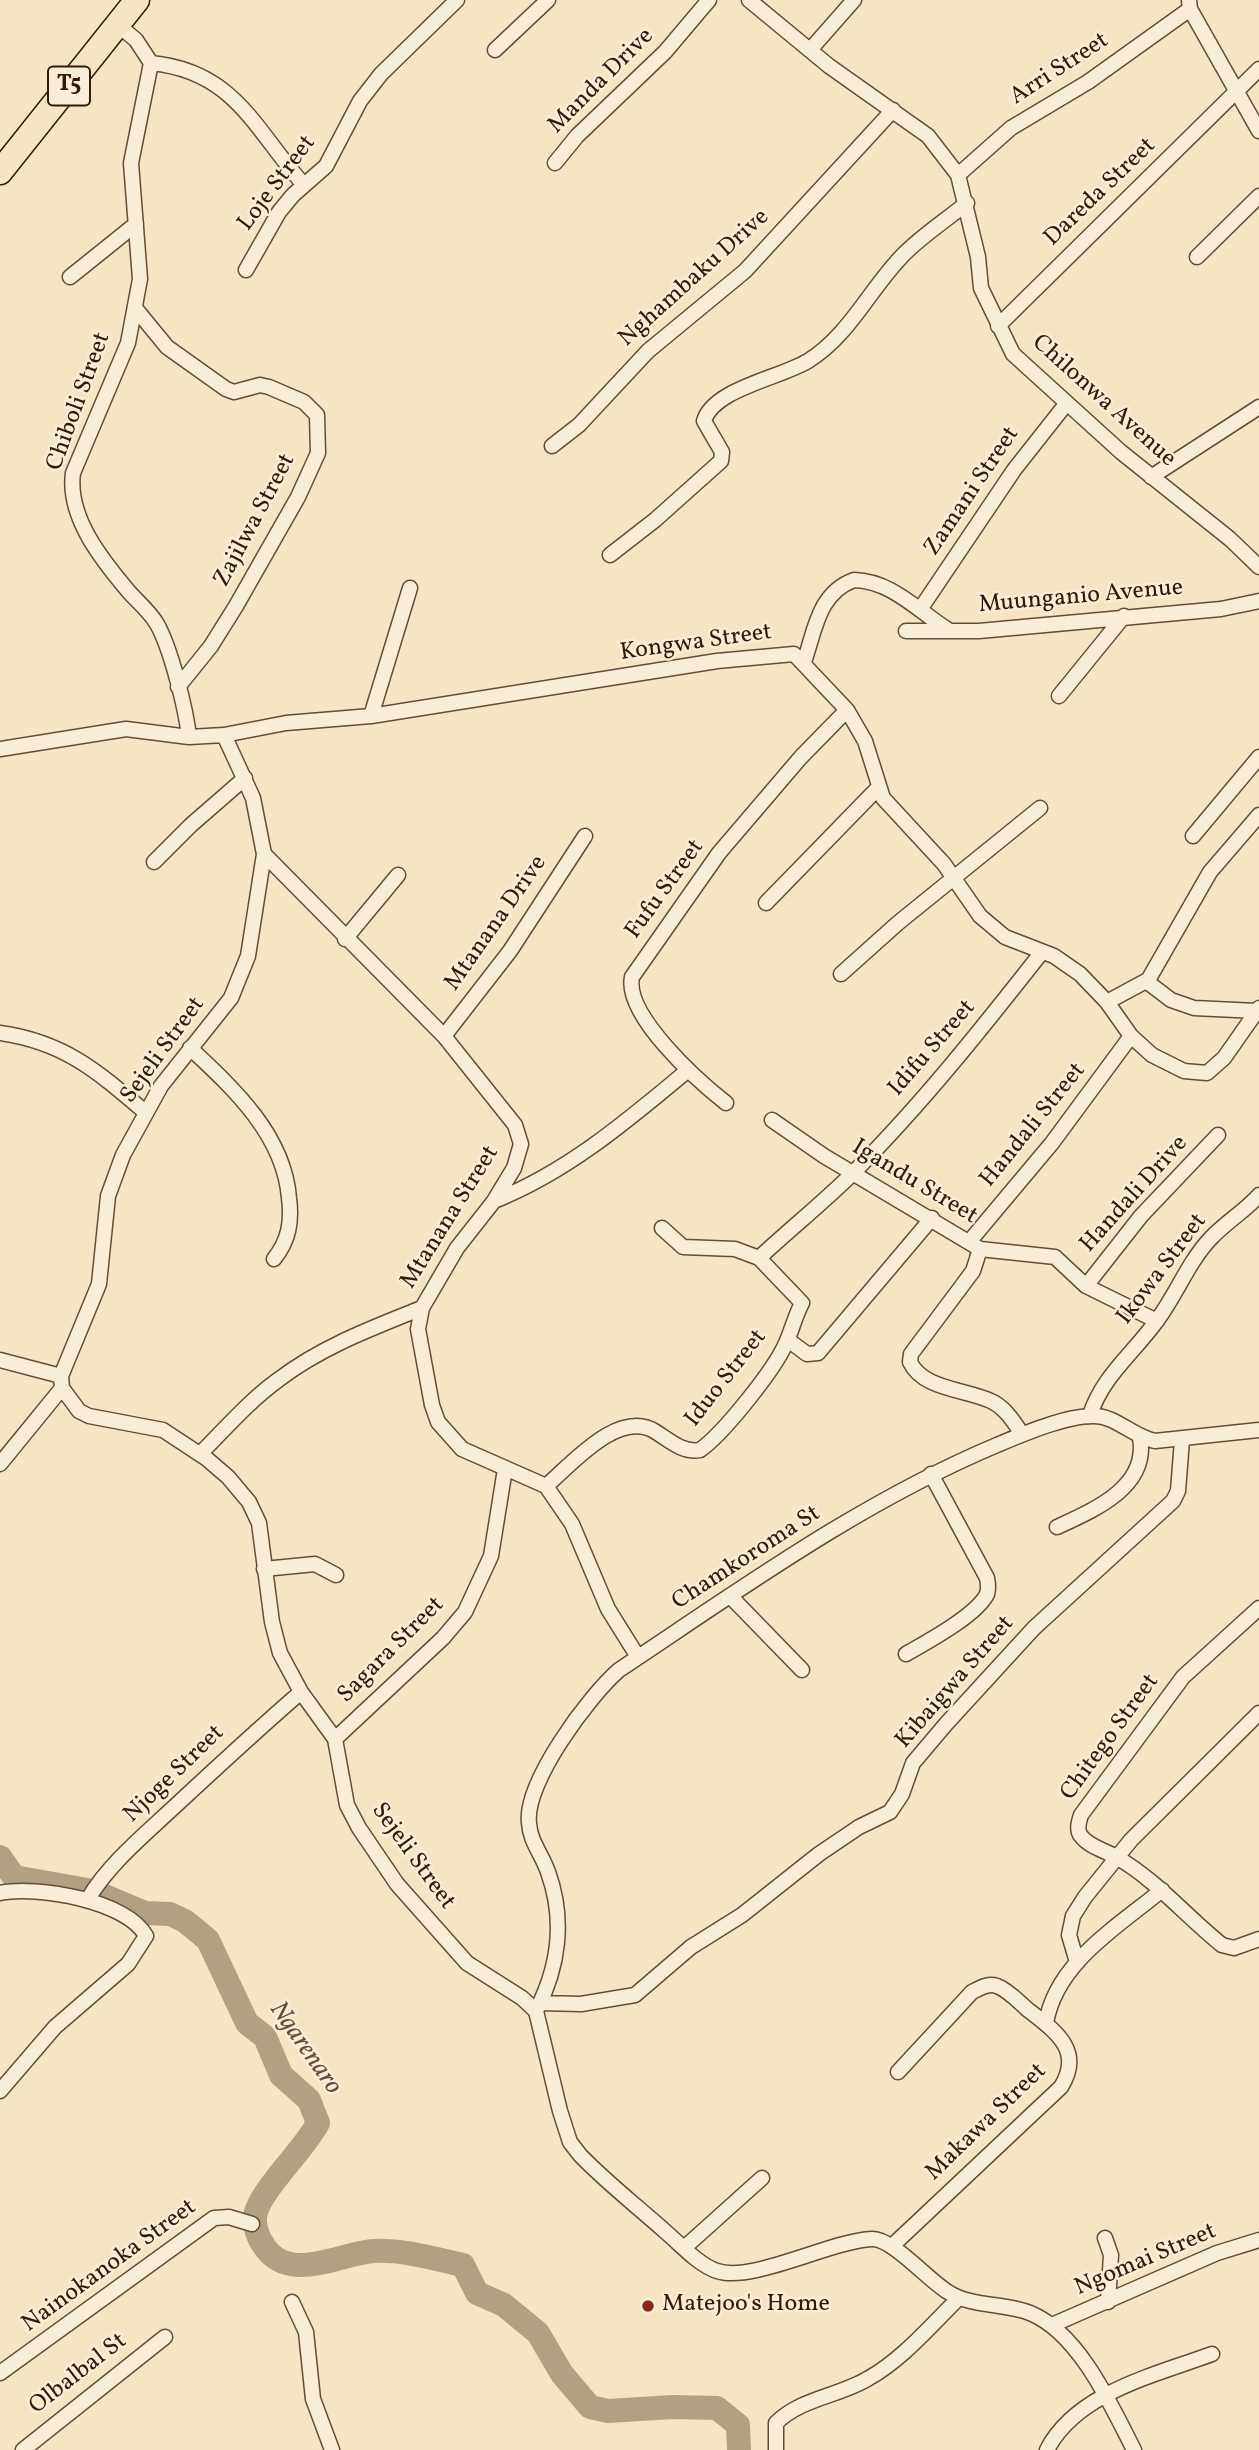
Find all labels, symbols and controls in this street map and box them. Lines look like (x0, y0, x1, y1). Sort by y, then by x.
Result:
street label: Manda Drive (543, 23, 661, 141)
street label: Arri Street (1005, 27, 1115, 113)
road number: T5 (48, 66, 90, 106)
street label: Loje Street (233, 131, 323, 237)
street label: Dareda Street (1039, 133, 1163, 253)
street label: Nghambaku Drive (614, 204, 776, 354)
street label: Chiboli Street (42, 329, 118, 475)
street label: Chilonwa Avenue (1025, 330, 1181, 474)
street label: Zamani Street (919, 422, 1027, 562)
street label: Zajilwa Street (209, 450, 303, 592)
street label: Muunganio Avenue (978, 575, 1184, 621)
street label: Kongwa Street (618, 619, 774, 669)
street label: Fufu Street (620, 835, 712, 945)
street label: Mtanana Drive (440, 851, 554, 997)
street label: Sejeli Street (116, 992, 212, 1110)
street label: Idifu Street (883, 995, 983, 1103)
street label: Handali Street (975, 1058, 1093, 1194)
street label: Handali Drive (1075, 1131, 1195, 1259)
street label: Igandu Street (846, 1134, 982, 1232)
street label: Mtanana Street (396, 1141, 506, 1295)
street label: Ikowa Street (1112, 1209, 1214, 1331)
street label: Iduo Street (680, 1324, 774, 1434)
street label: Chamkoroma St (667, 1500, 827, 1618)
street label: Sagara Street (333, 1592, 451, 1710)
street label: Kibaigwa Street (891, 1611, 1021, 1755)
street label: Chitego Street (1055, 1669, 1167, 1807)
street label: Njoge Street (119, 1720, 231, 1830)
street label: Sejeli Street (364, 1798, 460, 1916)
water label: Ngarenaro (261, 1997, 347, 2101)
street label: Makawa Street (921, 2058, 1053, 2188)
street label: Nainokanoka Street (17, 2194, 203, 2340)
street label: Ngomai Street (1071, 2218, 1221, 2304)
place label: Matejoo's Home (662, 2292, 830, 2320)
marker: Matejoo's Home (640, 2298, 656, 2314)
street label: Olbalbal St (25, 2328, 133, 2422)

